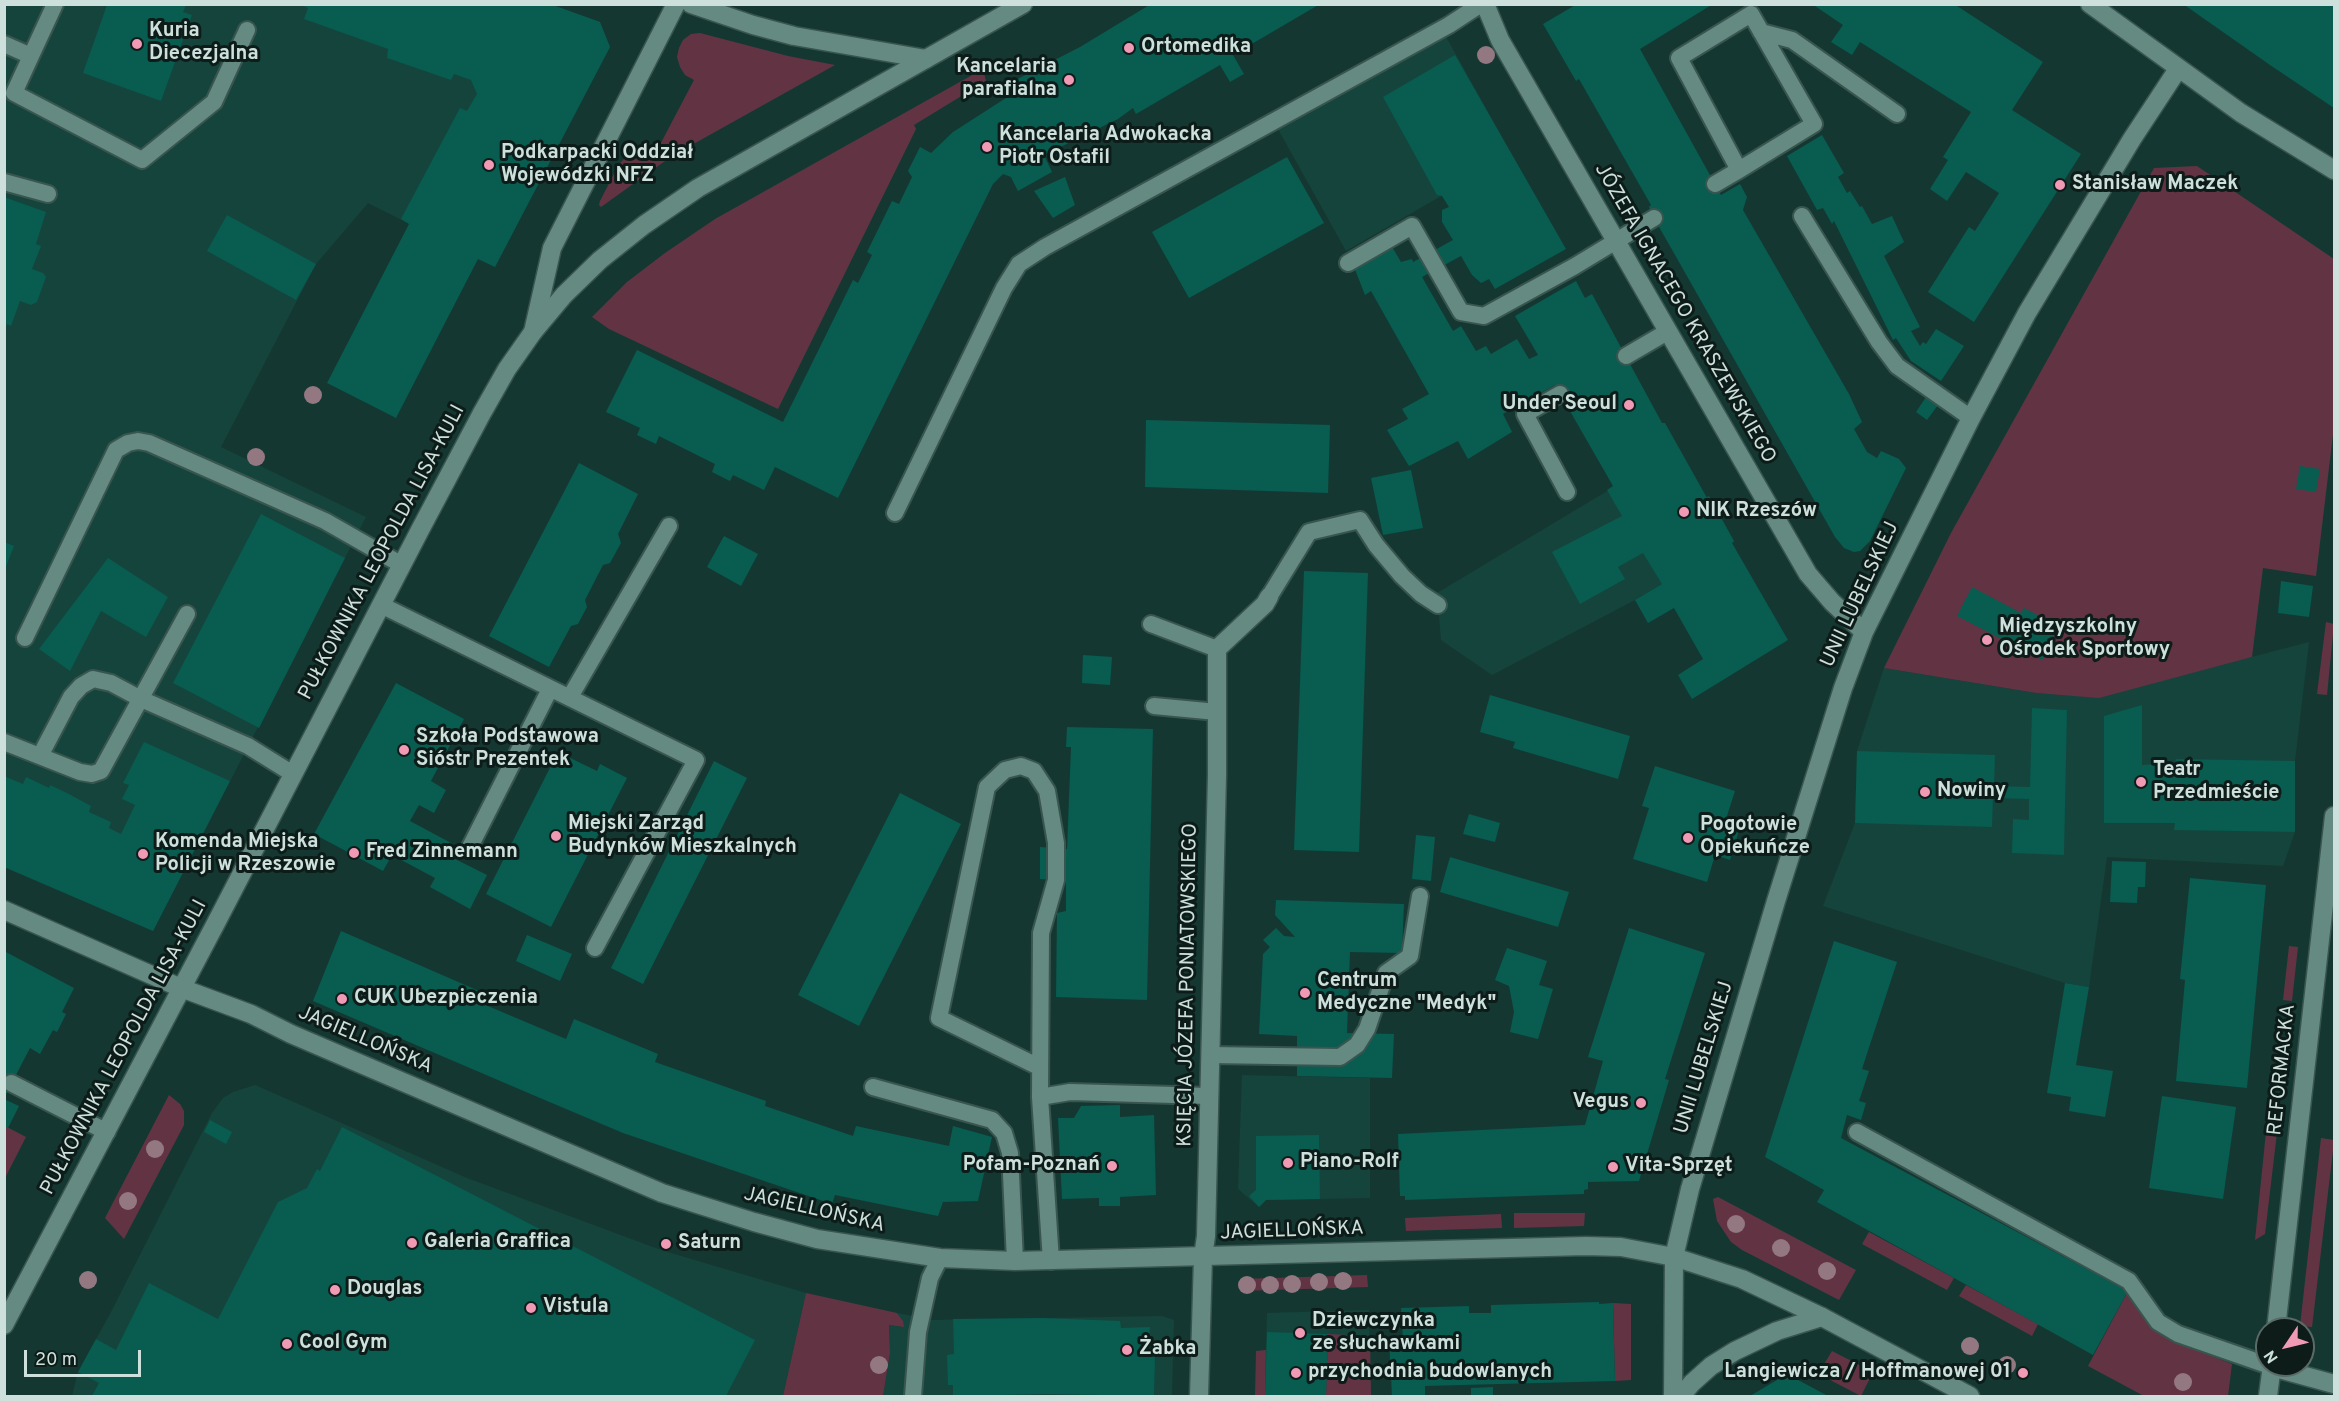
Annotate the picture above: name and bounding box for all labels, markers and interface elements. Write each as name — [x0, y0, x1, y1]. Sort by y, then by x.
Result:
place label: Kuria Diecezjalna — [149, 20, 259, 67]
place label: Ortomedika — [1141, 36, 1251, 60]
marker: Kuria Diecezjalna — [130, 37, 144, 51]
marker: Ortomedika — [1122, 41, 1136, 55]
place label: Kancelaria parafialna — [956, 56, 1057, 103]
marker: Kancelaria parafialna — [1062, 73, 1076, 87]
place label: Kancelaria Adwokacka Piotr Ostafil — [999, 124, 1212, 171]
marker: Kancelaria Adwokacka Piotr Ostafil — [980, 140, 994, 154]
place label: Podkarpacki Oddział Wojewódzki NFZ — [501, 142, 693, 189]
marker: Podkarpacki Oddział Wojewódzki NFZ — [482, 158, 496, 172]
street label: JÓZEFA IGNACEGO KRASZEWSKIEGO — [1588, 160, 1780, 468]
place label: Stanisław Maczek — [2072, 173, 2238, 197]
marker: Stanisław Maczek — [2053, 178, 2067, 192]
place label: Under Seoul — [1502, 393, 1617, 417]
marker: Under Seoul — [1622, 398, 1636, 412]
street label: PUŁKOWNIKA LEOPOLDA LISA-KULI — [295, 401, 471, 705]
place label: NIK Rzeszów — [1696, 500, 1817, 524]
marker: NIK Rzeszów — [1677, 505, 1691, 519]
street label: UNII LUBELSKIEJ — [1817, 518, 1905, 672]
place label: Międzyszkolny Ośrodek Sportowy — [1999, 616, 2170, 663]
marker: Międzyszkolny Ośrodek Sportowy — [1980, 633, 1994, 647]
place label: Szkoła Podstawowa Sióstr Prezentek — [416, 726, 599, 773]
marker: Szkoła Podstawowa Sióstr Prezentek — [397, 743, 411, 757]
place label: Teatr Przedmieście — [2153, 759, 2279, 806]
marker: Teatr Przedmieście — [2134, 775, 2148, 789]
place label: Nowiny — [1937, 780, 2006, 804]
marker: Nowiny — [1918, 785, 1932, 799]
place label: Miejski Zarząd Budynków Mieszkalnych — [568, 813, 797, 860]
place label: Pogotowie Opiekuńcze — [1700, 814, 1810, 861]
street label: KSIĘCIA JÓZEFA PONIATOWSKIEGO — [1174, 823, 1204, 1147]
marker: Miejski Zarząd Budynków Mieszkalnych — [549, 829, 563, 843]
place label: Komenda Miejska Policji w Rzeszowie — [155, 831, 336, 878]
marker: Pogotowie Opiekuńcze — [1681, 831, 1695, 845]
place label: Fred Zinnemann — [366, 841, 518, 865]
marker: Fred Zinnemann — [347, 846, 361, 860]
marker: Komenda Miejska Policji w Rzeszowie — [136, 847, 150, 861]
street label: PUŁKOWNIKA LEOPOLDA LISA-KULI — [37, 896, 213, 1200]
place label: Centrum Medyczne "Medyk" — [1317, 970, 1496, 1017]
street label: UNII LUBELSKIEJ — [1670, 979, 1740, 1137]
marker: Centrum Medyczne "Medyk" — [1298, 986, 1312, 1000]
place label: CUK Ubezpieczenia — [354, 987, 538, 1011]
marker: CUK Ubezpieczenia — [335, 992, 349, 1006]
street label: JAGIELLOŃSKA — [294, 1002, 436, 1080]
street label: REFORMACKA — [2264, 1003, 2302, 1137]
place label: Vegus — [1572, 1091, 1629, 1115]
marker: Vegus — [1634, 1096, 1648, 1110]
place label: Piano-Rolf — [1300, 1151, 1399, 1175]
place label: Pofam-Poznań — [963, 1154, 1100, 1178]
place label: Vita-Sprzęt — [1625, 1155, 1733, 1179]
marker: Piano-Rolf — [1281, 1156, 1295, 1170]
marker: Pofam-Poznań — [1105, 1159, 1119, 1173]
marker: Vita-Sprzęt — [1606, 1160, 1620, 1174]
street label: JAGIELLOŃSKA — [741, 1183, 887, 1239]
street label: JAGIELLOŃSKA — [1220, 1217, 1364, 1247]
place label: Galeria Graffica — [424, 1231, 571, 1255]
place label: Saturn — [678, 1232, 741, 1256]
marker: Galeria Graffica — [405, 1236, 419, 1250]
marker: Saturn — [659, 1237, 673, 1251]
place label: Douglas — [347, 1278, 422, 1302]
marker: Douglas — [328, 1283, 342, 1297]
place label: Vistula — [543, 1296, 609, 1320]
marker: Vistula — [524, 1301, 538, 1315]
place label: Dziewczynka ze słuchawkami — [1312, 1310, 1460, 1357]
north arrow — [2255, 1317, 2315, 1377]
marker: Dziewczynka ze słuchawkami — [1293, 1326, 1307, 1340]
place label: Cool Gym — [299, 1332, 388, 1356]
marker: Cool Gym — [280, 1337, 294, 1351]
scale bar — [27, 1338, 144, 1376]
place label: Żabka — [1139, 1338, 1196, 1362]
marker: Żabka — [1120, 1343, 1134, 1357]
text: N — [2260, 1346, 2283, 1367]
text: 20 m — [35, 1349, 77, 1372]
place label: przychodnia budowlanych — [1308, 1361, 1552, 1385]
place label: Langiewicza / Hoffmanowej 01 — [1724, 1361, 2011, 1385]
marker: przychodnia budowlanych — [1289, 1366, 1303, 1380]
marker: Langiewicza / Hoffmanowej 01 — [2016, 1366, 2030, 1380]

